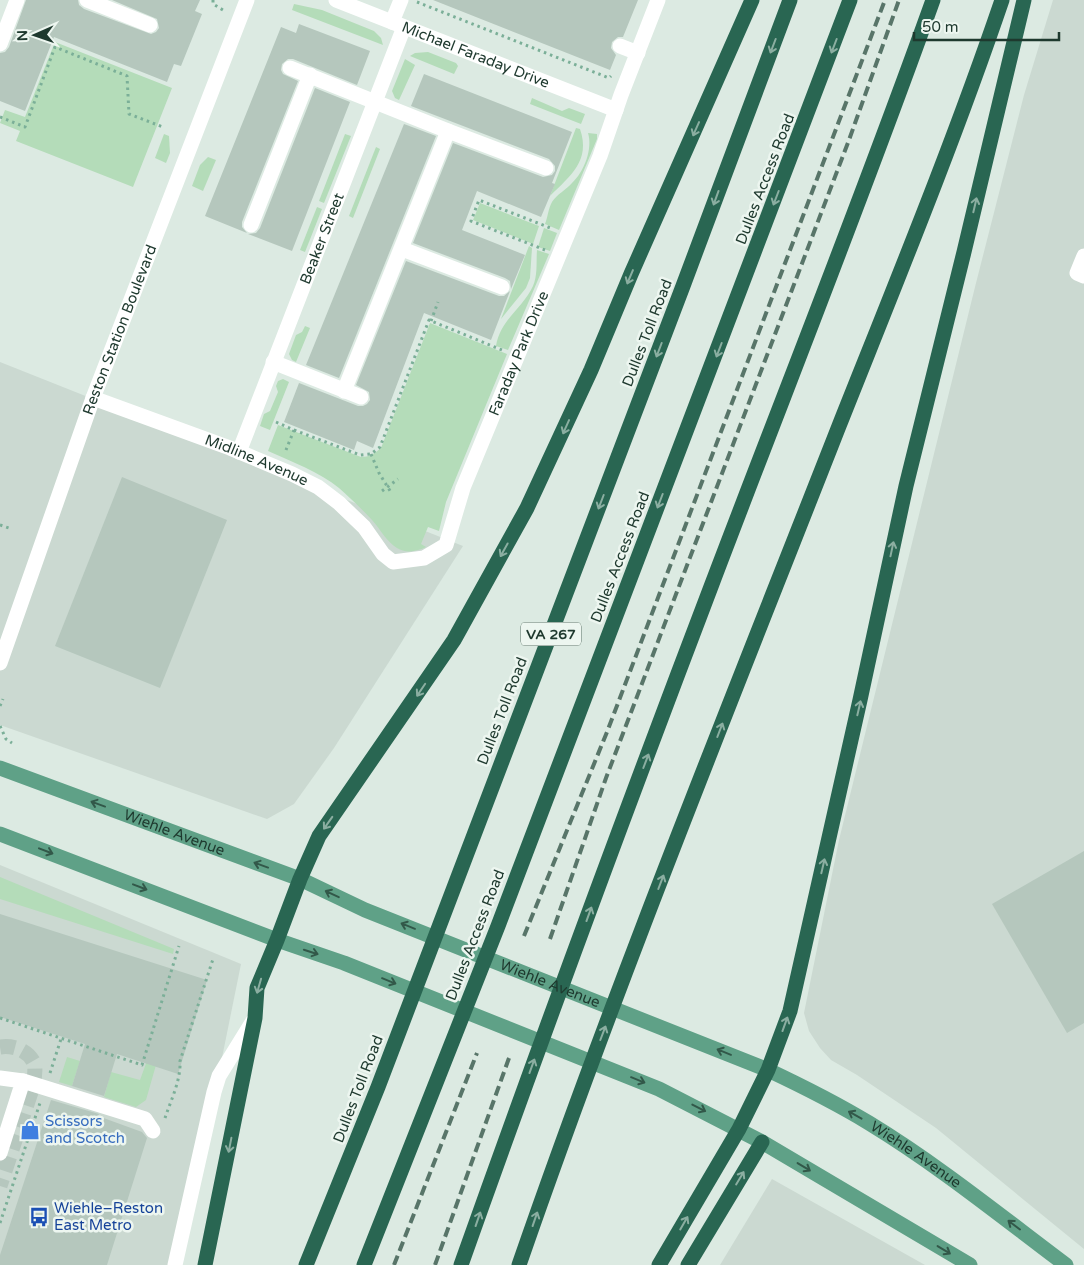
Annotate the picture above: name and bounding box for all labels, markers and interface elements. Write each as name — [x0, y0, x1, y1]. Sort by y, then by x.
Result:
north arrow — [10, 10, 60, 60]
scale bar — [914, 10, 1059, 42]
street label: Michael Faraday Drive — [399, 18, 552, 92]
text: 50 m — [922, 18, 959, 36]
text: N — [14, 30, 31, 41]
one-way arrow — [768, 37, 777, 53]
one-way arrow — [829, 38, 838, 53]
street label: Dulles Access Road — [732, 111, 798, 247]
one-way arrow — [690, 121, 700, 136]
street label: Beaker Street — [296, 190, 348, 287]
one-way arrow — [711, 190, 720, 205]
one-way arrow — [771, 190, 780, 205]
one-way arrow — [971, 197, 980, 213]
street label: Reston Station Boulevard — [79, 242, 160, 417]
one-way arrow — [624, 269, 634, 284]
street label: Dulles Toll Road — [618, 277, 676, 389]
street label: Faraday Park Drive — [485, 288, 552, 418]
one-way arrow — [654, 342, 663, 357]
one-way arrow — [714, 342, 723, 357]
one-way arrow — [561, 419, 570, 434]
street label: Midline Avenue — [202, 431, 311, 490]
street label: Dulles Access Road — [587, 489, 653, 625]
one-way arrow — [596, 494, 605, 509]
one-way arrow — [655, 494, 664, 509]
one-way arrow — [888, 541, 898, 557]
one-way arrow — [499, 543, 509, 558]
road number: VA 267 — [521, 622, 581, 646]
street label: Dulles Toll Road — [473, 655, 531, 767]
one-way arrow — [415, 682, 425, 696]
one-way arrow — [855, 700, 864, 716]
one-way arrow — [716, 723, 725, 738]
one-way arrow — [642, 754, 651, 769]
one-way arrow — [91, 799, 106, 809]
street label: Wiehle Avenue — [121, 806, 227, 859]
one-way arrow — [323, 816, 333, 830]
one-way arrow — [37, 847, 53, 856]
one-way arrow — [818, 859, 828, 875]
one-way arrow — [254, 860, 270, 869]
street label: Dulles Access Road — [442, 867, 508, 1003]
one-way arrow — [657, 875, 666, 890]
one-way arrow — [131, 883, 147, 892]
one-way arrow — [325, 889, 340, 899]
one-way arrow — [585, 907, 594, 922]
one-way arrow — [400, 921, 415, 930]
one-way arrow — [302, 947, 318, 957]
street label: Wiehle Avenue — [497, 955, 603, 1011]
one-way arrow — [254, 977, 264, 993]
one-way arrow — [382, 977, 397, 986]
one-way arrow — [781, 1017, 790, 1032]
one-way arrow — [599, 1026, 608, 1042]
street label: Dulles Toll Road — [329, 1033, 387, 1145]
one-way arrow — [717, 1047, 733, 1056]
one-way arrow — [528, 1059, 537, 1074]
one-way arrow — [630, 1076, 645, 1085]
one-way arrow — [692, 1103, 707, 1113]
one-way arrow — [849, 1110, 863, 1120]
place label: Scissors and Scotch — [45, 1112, 125, 1147]
street label: Wiehle Avenue — [867, 1117, 965, 1192]
shop icon: Scissors and Scotch — [19, 1119, 41, 1141]
one-way arrow — [224, 1137, 234, 1153]
one-way arrow — [797, 1162, 811, 1172]
one-way arrow — [735, 1172, 745, 1186]
place label: Wiehle–Reston East Metro — [54, 1199, 163, 1234]
bus stop icon: Wiehle–Reston East Metro — [28, 1206, 50, 1228]
one-way arrow — [474, 1212, 483, 1227]
one-way arrow — [531, 1212, 540, 1227]
one-way arrow — [679, 1216, 689, 1230]
one-way arrow — [1007, 1220, 1021, 1230]
one-way arrow — [936, 1245, 950, 1255]

